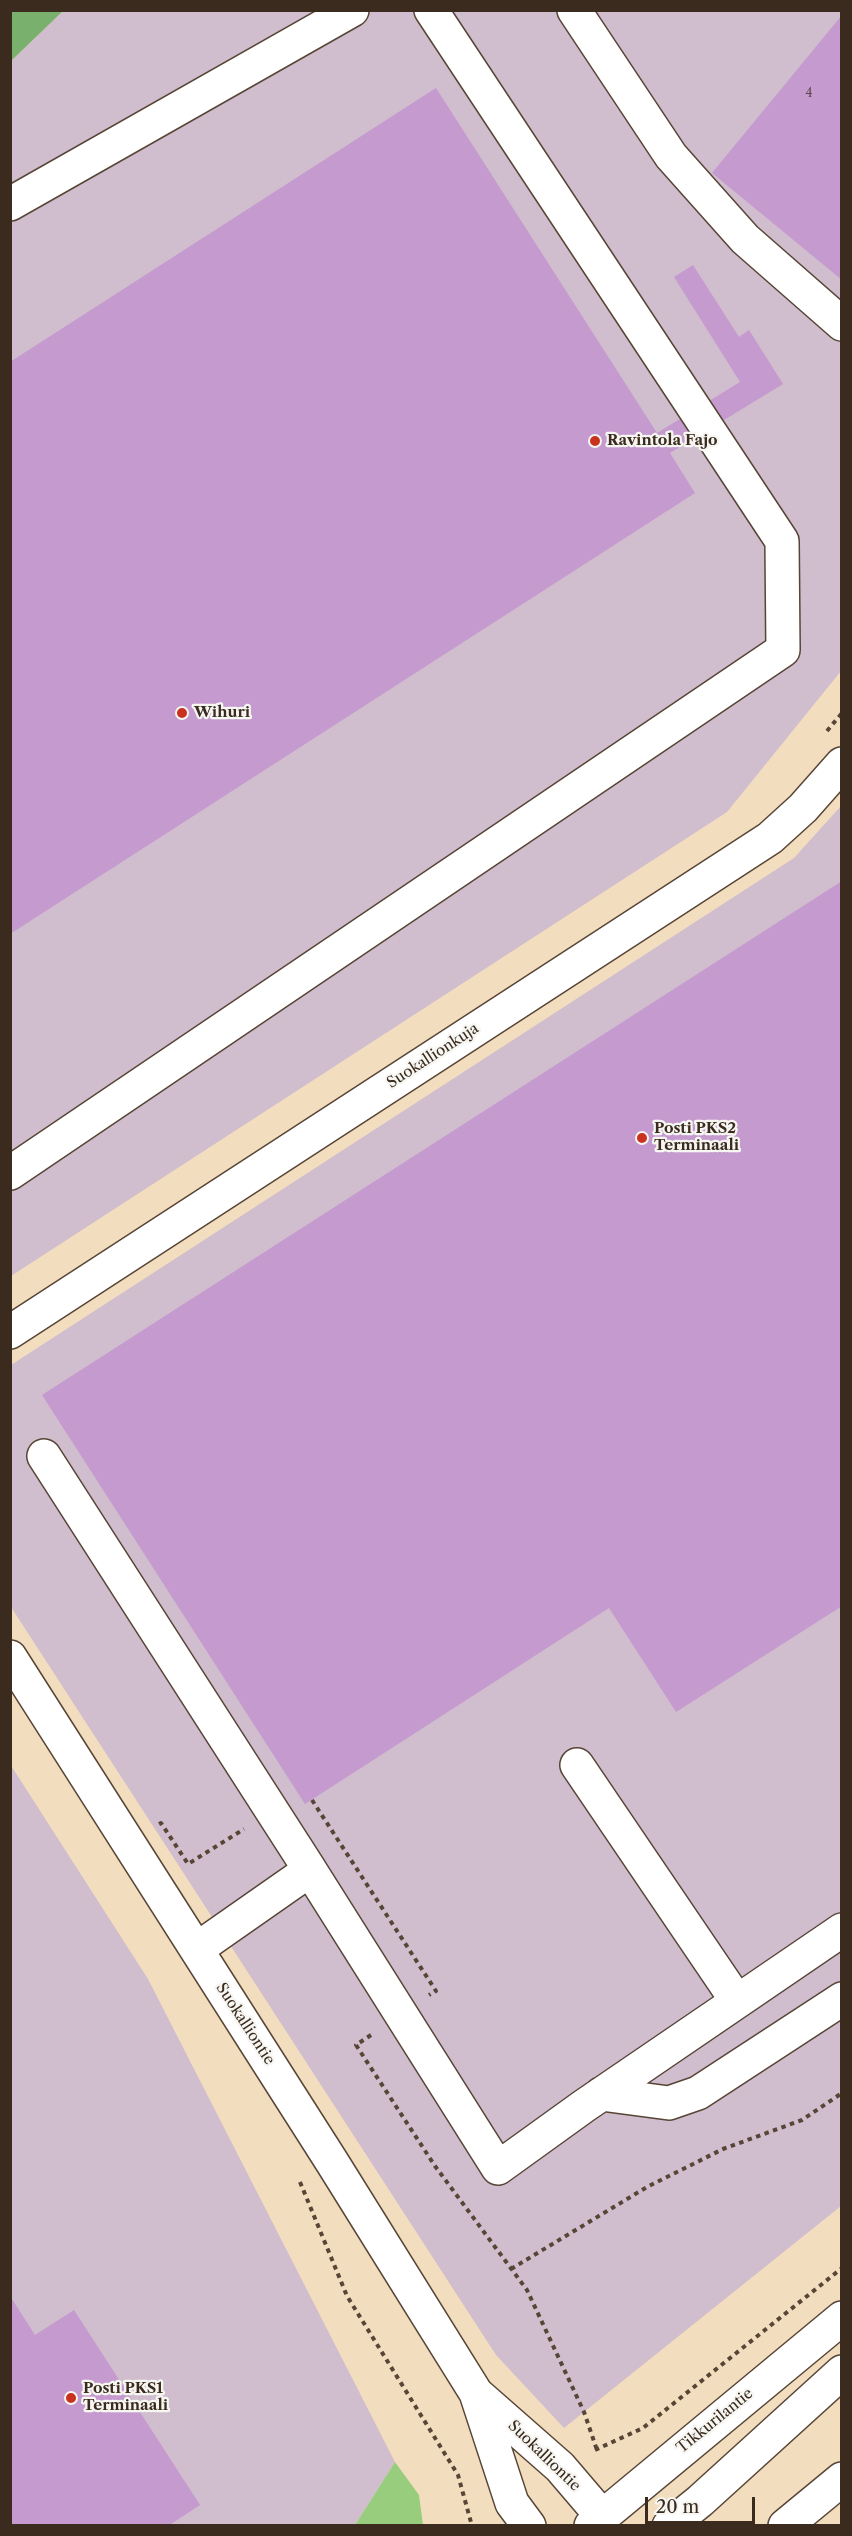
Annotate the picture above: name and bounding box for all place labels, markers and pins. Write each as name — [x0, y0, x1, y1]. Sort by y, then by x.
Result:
place label: Ravintola Fajo — [607, 432, 718, 450]
marker: Ravintola Fajo — [588, 434, 602, 448]
place label: Wihuri — [194, 704, 250, 722]
marker: Wihuri — [175, 706, 189, 720]
place label: Posti PKS2 Terminaali — [654, 1120, 739, 1155]
marker: Posti PKS2 Terminaali — [635, 1131, 649, 1145]
place label: Posti PKS1 Terminaali — [83, 2380, 168, 2415]
marker: Posti PKS1 Terminaali — [64, 2391, 78, 2405]

